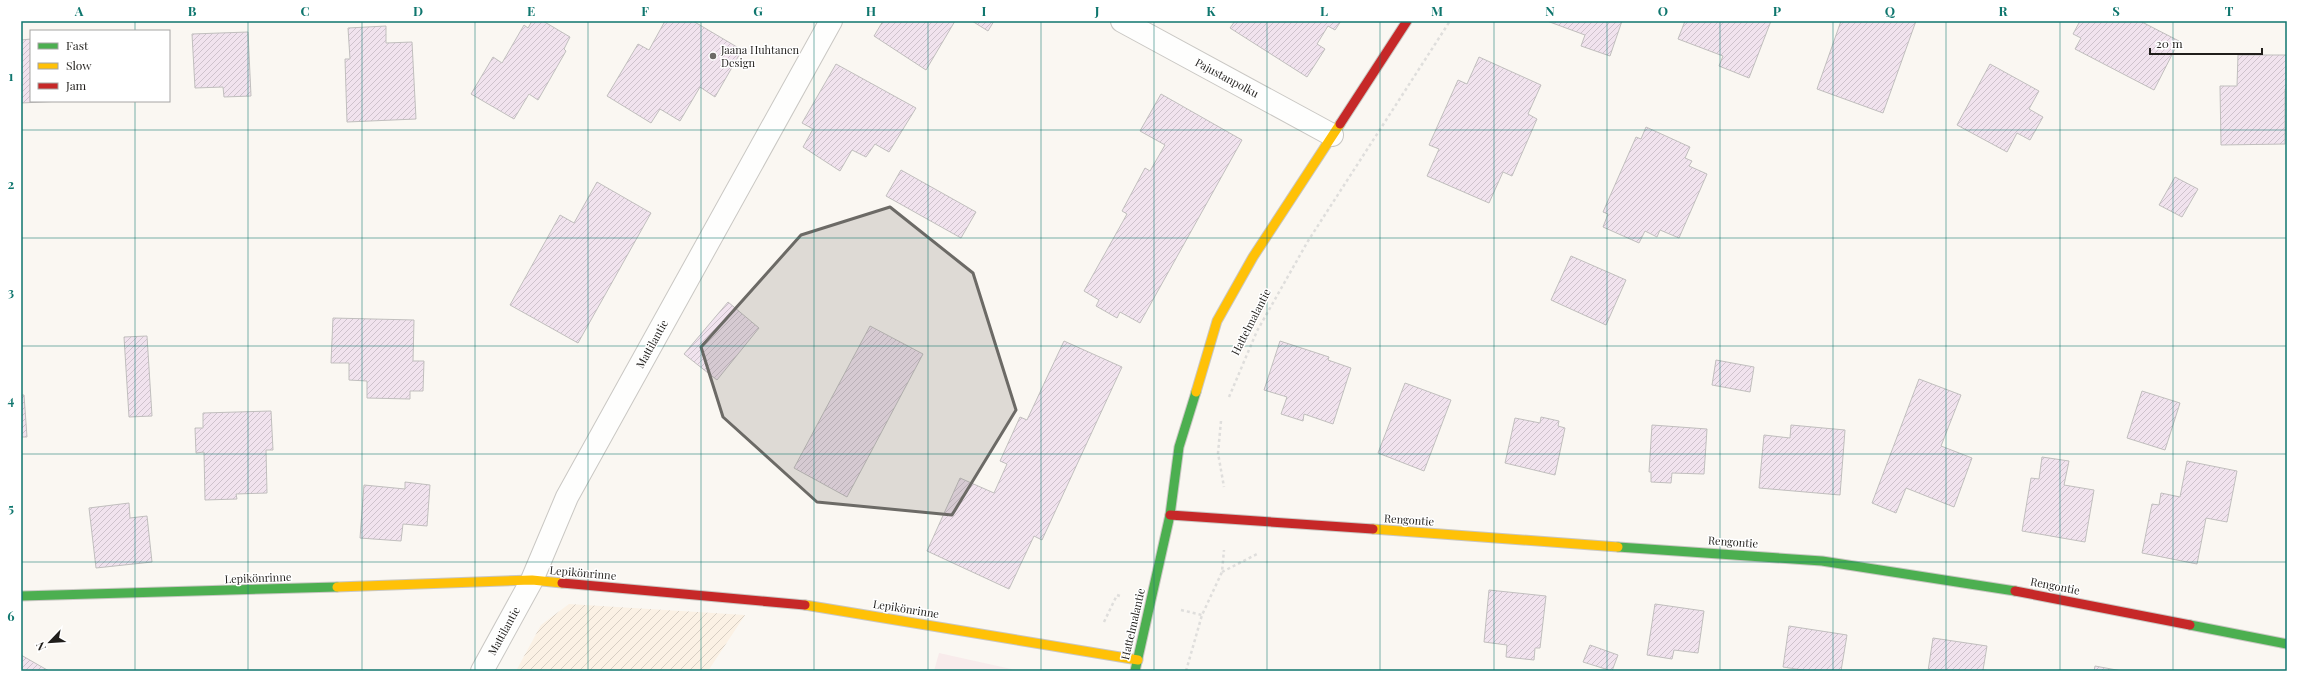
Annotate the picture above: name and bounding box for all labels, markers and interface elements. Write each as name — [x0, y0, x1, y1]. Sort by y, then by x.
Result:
text: A — [74, 2, 84, 19]
text: B — [188, 2, 197, 19]
text: C — [300, 2, 310, 19]
text: D — [413, 2, 423, 19]
text: E — [527, 2, 535, 19]
text: F — [641, 2, 649, 19]
text: G — [753, 2, 763, 19]
text: H — [866, 2, 876, 19]
text: I — [982, 2, 987, 19]
text: J — [1094, 2, 1100, 19]
text: K — [1206, 2, 1216, 19]
text: L — [1320, 2, 1328, 19]
text: M — [1431, 2, 1443, 19]
text: N — [1545, 2, 1555, 19]
text: O — [1658, 2, 1668, 19]
text: P — [1773, 2, 1782, 19]
text: Q — [1885, 2, 1896, 19]
text: R — [1999, 2, 2009, 19]
text: S — [2112, 2, 2120, 19]
text: T — [2225, 2, 2234, 19]
legend — [30, 30, 170, 102]
scale bar — [2150, 30, 2262, 56]
text: 20 m — [2156, 35, 2183, 51]
text: Fast — [66, 37, 89, 53]
place label: Jaana Huhtanen Design — [720, 42, 800, 70]
marker: Jaana Huhtanen Design — [708, 51, 718, 61]
street label: Pajustanpolku — [1193, 55, 1262, 101]
text: Slow — [66, 57, 92, 73]
text: 1 — [9, 67, 14, 84]
text: Jam — [65, 77, 87, 93]
text: 2 — [8, 175, 15, 192]
text: 3 — [8, 283, 14, 300]
street label: Hattelmalantie — [1227, 285, 1274, 358]
street label: Mattilantie — [632, 316, 671, 371]
text: 4 — [8, 391, 15, 408]
text: 5 — [8, 499, 14, 516]
street label: Rengontie — [1384, 510, 1435, 529]
street label: Rengontie — [1708, 532, 1759, 551]
street label: Lepikönrinne — [549, 562, 617, 583]
street label: Lepikönrinne — [224, 569, 292, 586]
street label: Rengontie — [2029, 573, 2082, 598]
street label: Hattelmalantie — [1117, 586, 1148, 661]
street label: Lepikönrinne — [872, 596, 941, 621]
street label: Mattilantie — [484, 603, 523, 658]
text: 6 — [7, 607, 15, 624]
north arrow — [30, 622, 70, 662]
text: N — [32, 640, 49, 653]

